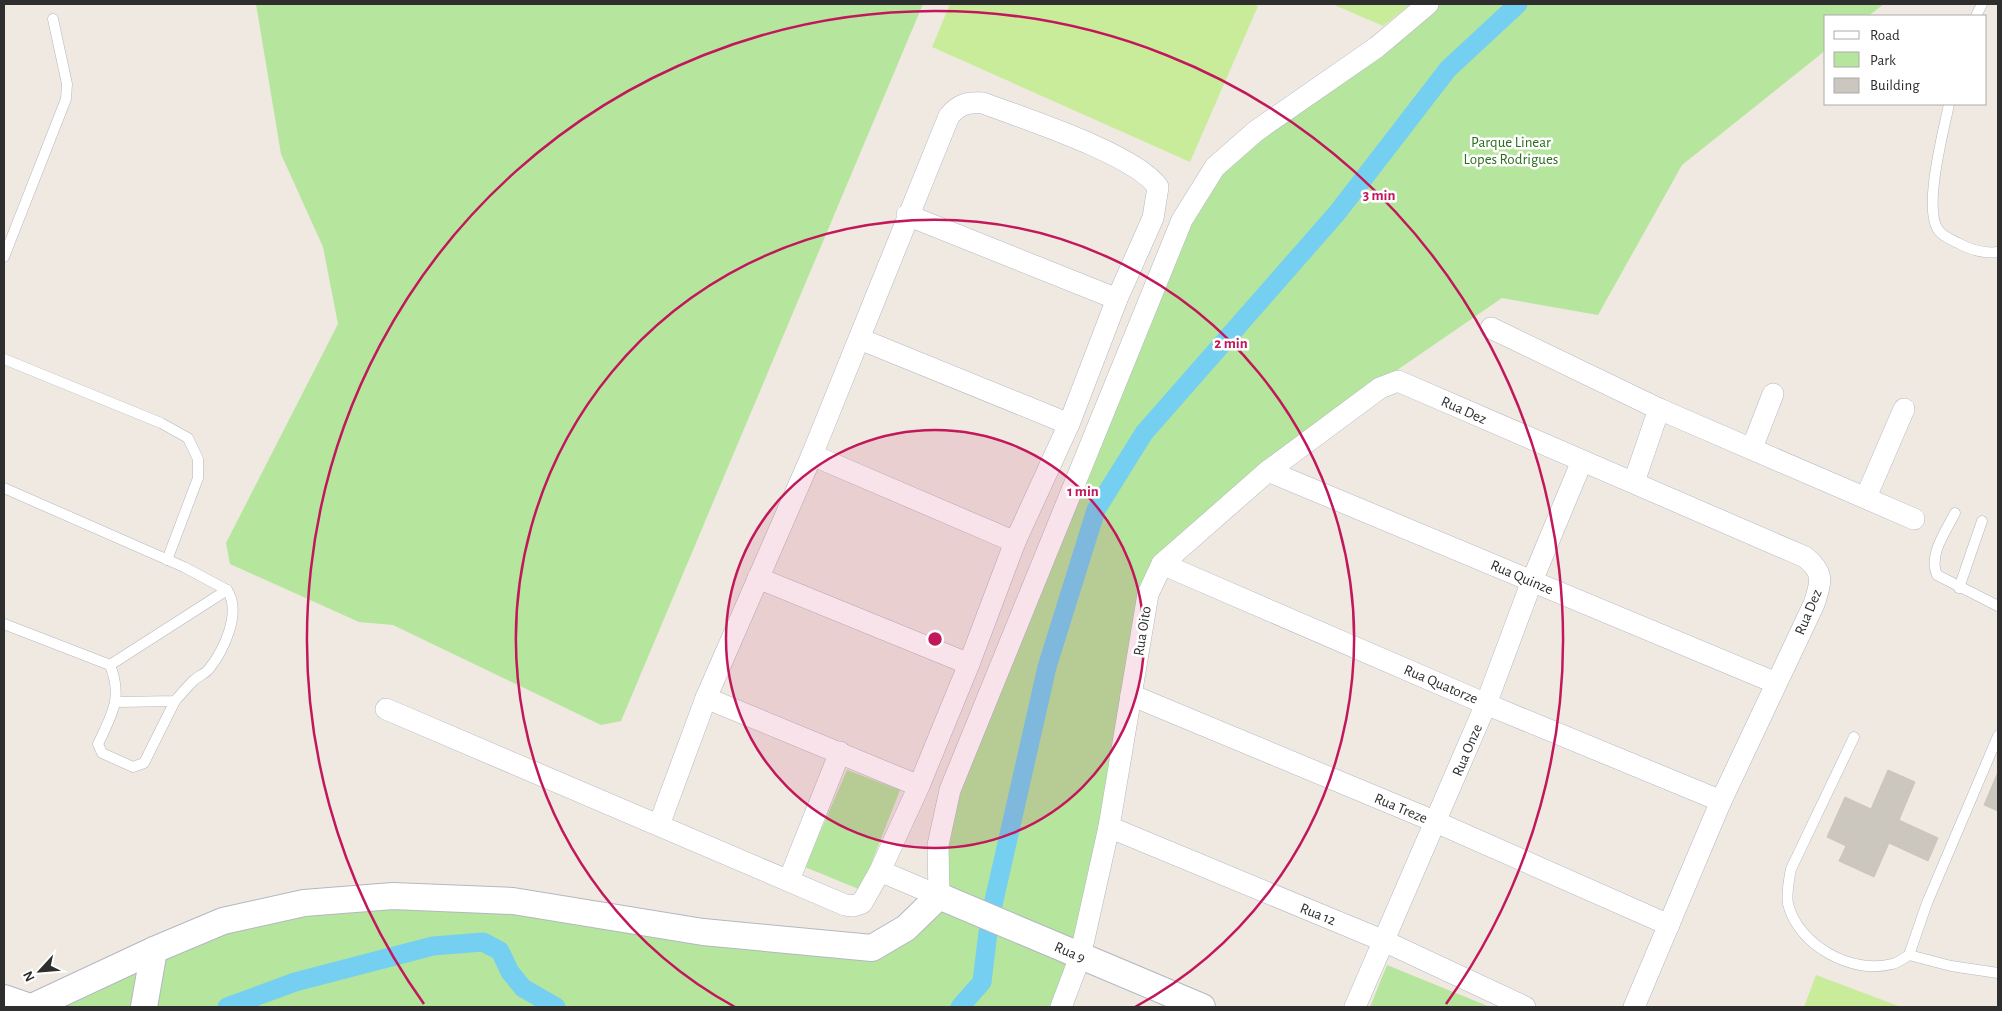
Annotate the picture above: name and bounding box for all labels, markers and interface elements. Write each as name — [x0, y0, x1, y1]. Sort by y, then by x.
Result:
legend — [1824, 15, 1987, 105]
text: Road — [1870, 28, 1900, 43]
text: Park — [1870, 53, 1896, 68]
text: Building — [1870, 78, 1920, 93]
park label: Parque Linear Lopes Rodrigues — [1464, 135, 1558, 167]
text: 3 min — [1363, 188, 1395, 203]
text: 2 min — [1214, 336, 1248, 351]
street label: Rua Dez — [1439, 394, 1489, 427]
text: 1 min — [1067, 484, 1099, 499]
street label: Rua Quinze — [1488, 558, 1555, 597]
street label: Rua Dez — [1792, 587, 1825, 637]
street label: Rua Oito — [1131, 605, 1154, 657]
centre of rings — [926, 630, 944, 648]
street label: Rua Quatorze — [1402, 662, 1480, 707]
street label: Rua Onze — [1450, 722, 1485, 779]
street label: Rua Treze — [1372, 791, 1430, 826]
street label: Rua 12 — [1298, 901, 1338, 928]
street label: Rua 9 — [1052, 939, 1088, 966]
north arrow — [15, 946, 65, 996]
text: N — [21, 969, 38, 984]

